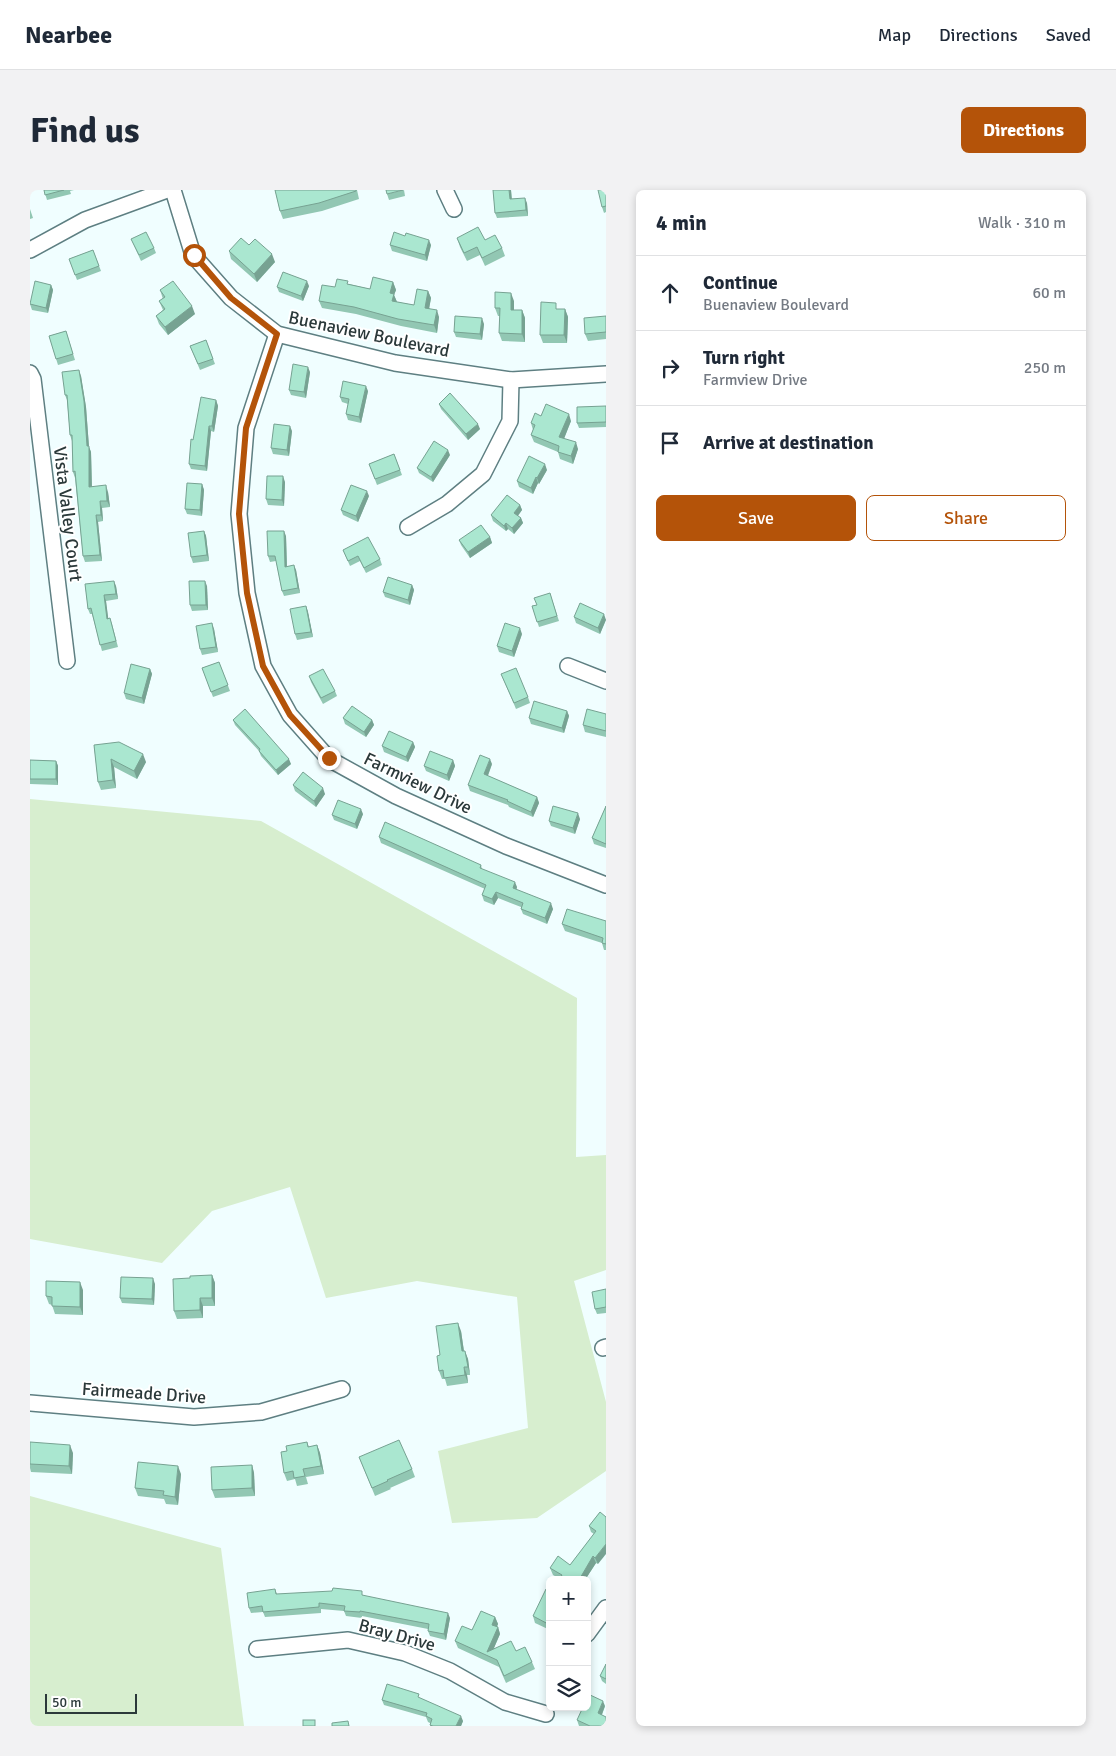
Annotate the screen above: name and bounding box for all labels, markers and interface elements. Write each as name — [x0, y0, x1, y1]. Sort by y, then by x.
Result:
text: Nearbee — [25, 20, 112, 50]
text: Map — [878, 24, 911, 46]
text: Directions — [939, 24, 1018, 46]
text: Saved — [1046, 24, 1091, 46]
button: Directions — [961, 107, 1086, 153]
text: Find us — [30, 109, 140, 152]
text: 4 min — [656, 210, 707, 236]
text: Walk · 310 m — [978, 213, 1066, 233]
route start — [183, 244, 206, 267]
text: Continue — [703, 271, 778, 295]
icon: ahead — [656, 279, 684, 307]
text: 60 m — [1032, 283, 1066, 303]
text: Buenaview Boulevard — [703, 295, 849, 315]
street label: Buenaview Boulevard — [286, 306, 452, 362]
text: Turn right — [703, 346, 785, 370]
icon: right — [656, 354, 684, 382]
text: 250 m — [1024, 358, 1066, 378]
text: Farmview Drive — [703, 370, 807, 390]
icon: arrive — [656, 429, 684, 457]
text: Arrive at destination — [703, 431, 874, 455]
street label: Vista Valley Court — [49, 445, 87, 583]
button: Save — [656, 495, 856, 541]
button: Share — [866, 495, 1066, 541]
route end — [318, 747, 341, 770]
street label: Farmview Drive — [360, 747, 476, 819]
street label: Fairmeade Drive — [81, 1378, 207, 1408]
map controls — [546, 1576, 591, 1711]
button: + — [546, 1576, 591, 1621]
street label: Bray Drive — [356, 1614, 438, 1656]
button: − — [546, 1621, 591, 1666]
button: layers — [546, 1666, 591, 1711]
scale bar — [45, 1691, 138, 1714]
text: 50 m — [52, 1694, 81, 1711]

